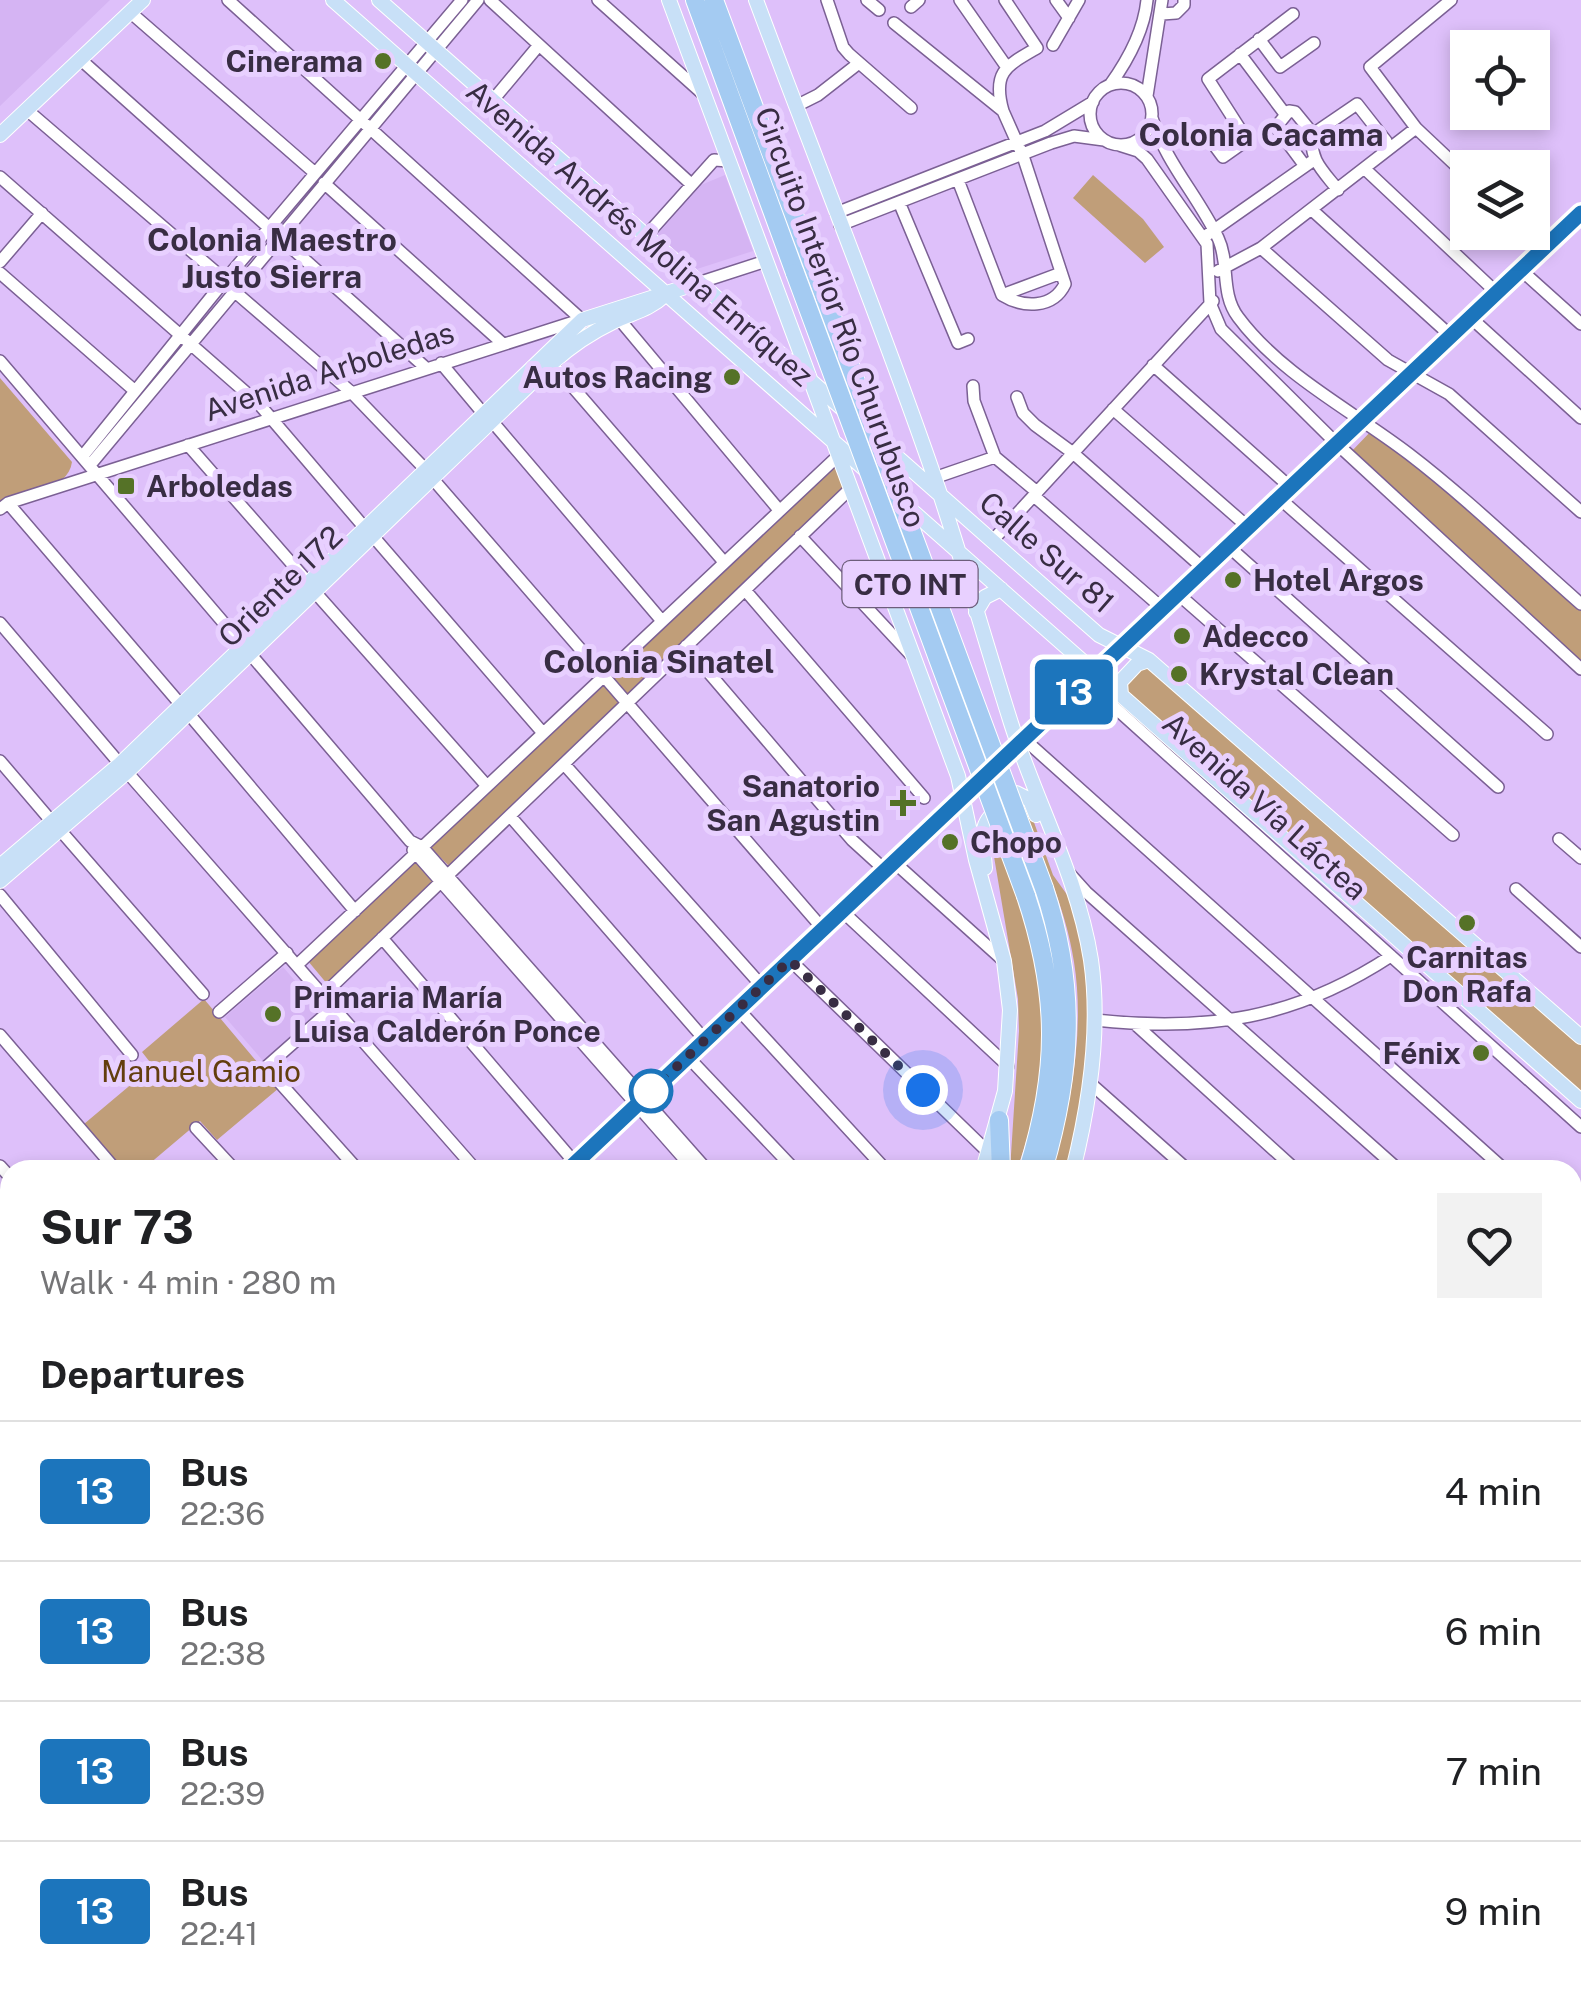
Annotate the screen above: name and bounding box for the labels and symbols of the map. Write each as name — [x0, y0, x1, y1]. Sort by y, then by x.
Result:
place label: Cinerama — [225, 43, 363, 79]
marker: Cinerama — [372, 50, 394, 72]
street label: Avenida Andrés Molina Enríquez — [459, 73, 821, 393]
street label: Circuito Interior Río Churubusco — [748, 102, 934, 532]
district label: Colonia Cacama — [1138, 116, 1384, 153]
district label: Colonia Maestro Justo Sierra — [147, 221, 397, 295]
street label: Avenida Arboledas — [200, 314, 458, 428]
place label: Autos Racing — [522, 359, 712, 395]
marker: Autos Racing — [721, 366, 743, 388]
place label: Arboledas — [146, 468, 293, 504]
marker: Arboledas — [115, 475, 137, 497]
street label: Calle Sur 81 — [972, 484, 1122, 620]
street label: Oriente 172 — [211, 518, 349, 654]
road number: CTO INT — [842, 561, 978, 607]
place label: Hotel Argos — [1253, 562, 1424, 598]
marker: Hotel Argos — [1222, 569, 1244, 591]
place label: Adecco — [1202, 618, 1309, 654]
marker: Adecco — [1171, 625, 1193, 647]
district label: Colonia Sinatel — [543, 643, 775, 680]
place label: Krystal Clean — [1199, 656, 1394, 692]
line badge: 13 — [1029, 660, 1119, 724]
marker: Krystal Clean — [1168, 663, 1190, 685]
street label: Avenida Vía Láctea — [1156, 705, 1374, 907]
place label: Sanatorio San Agustin — [706, 768, 880, 838]
marker: Sanatorio San Agustin — [890, 790, 916, 816]
place label: Chopo — [970, 824, 1062, 860]
marker: Chopo — [939, 831, 961, 853]
marker: Carnitas Don Rafa — [1456, 912, 1478, 934]
place label: Carnitas Don Rafa — [1402, 939, 1532, 1009]
place label: Primaria María Luisa Calderón Ponce — [293, 979, 601, 1049]
marker: Primaria María Luisa Calderón Ponce — [262, 1003, 284, 1025]
place label: Fénix — [1382, 1035, 1461, 1071]
marker: Fénix — [1470, 1042, 1492, 1064]
park label: Manuel Gamio — [101, 1053, 301, 1089]
your location — [898, 1065, 948, 1115]
unlabelled marker — [630, 1070, 672, 1112]

